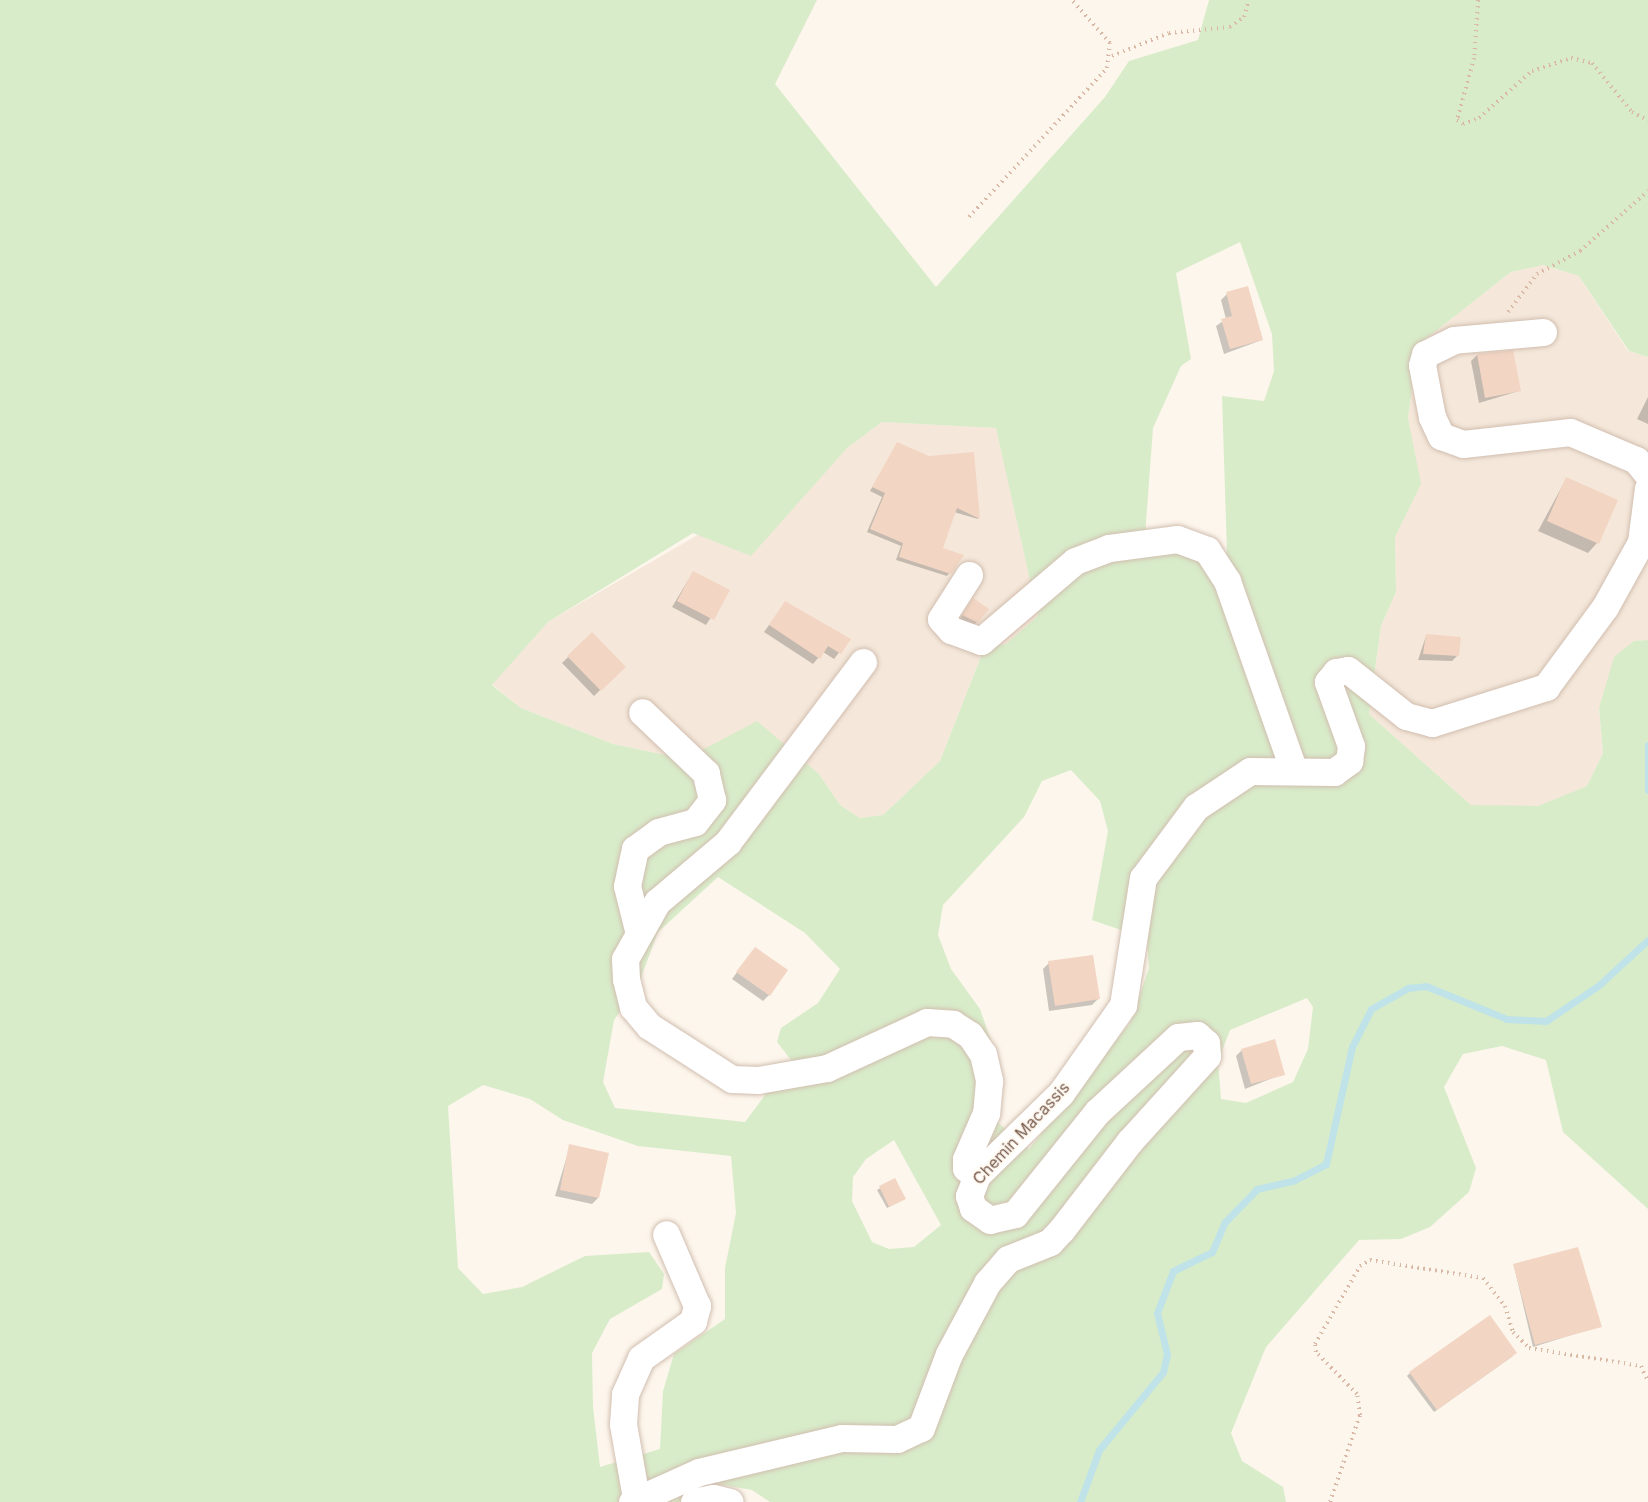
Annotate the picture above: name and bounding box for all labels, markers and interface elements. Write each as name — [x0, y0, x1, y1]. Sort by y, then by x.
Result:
street label: Chemin Macassis — [969, 1078, 1073, 1188]

